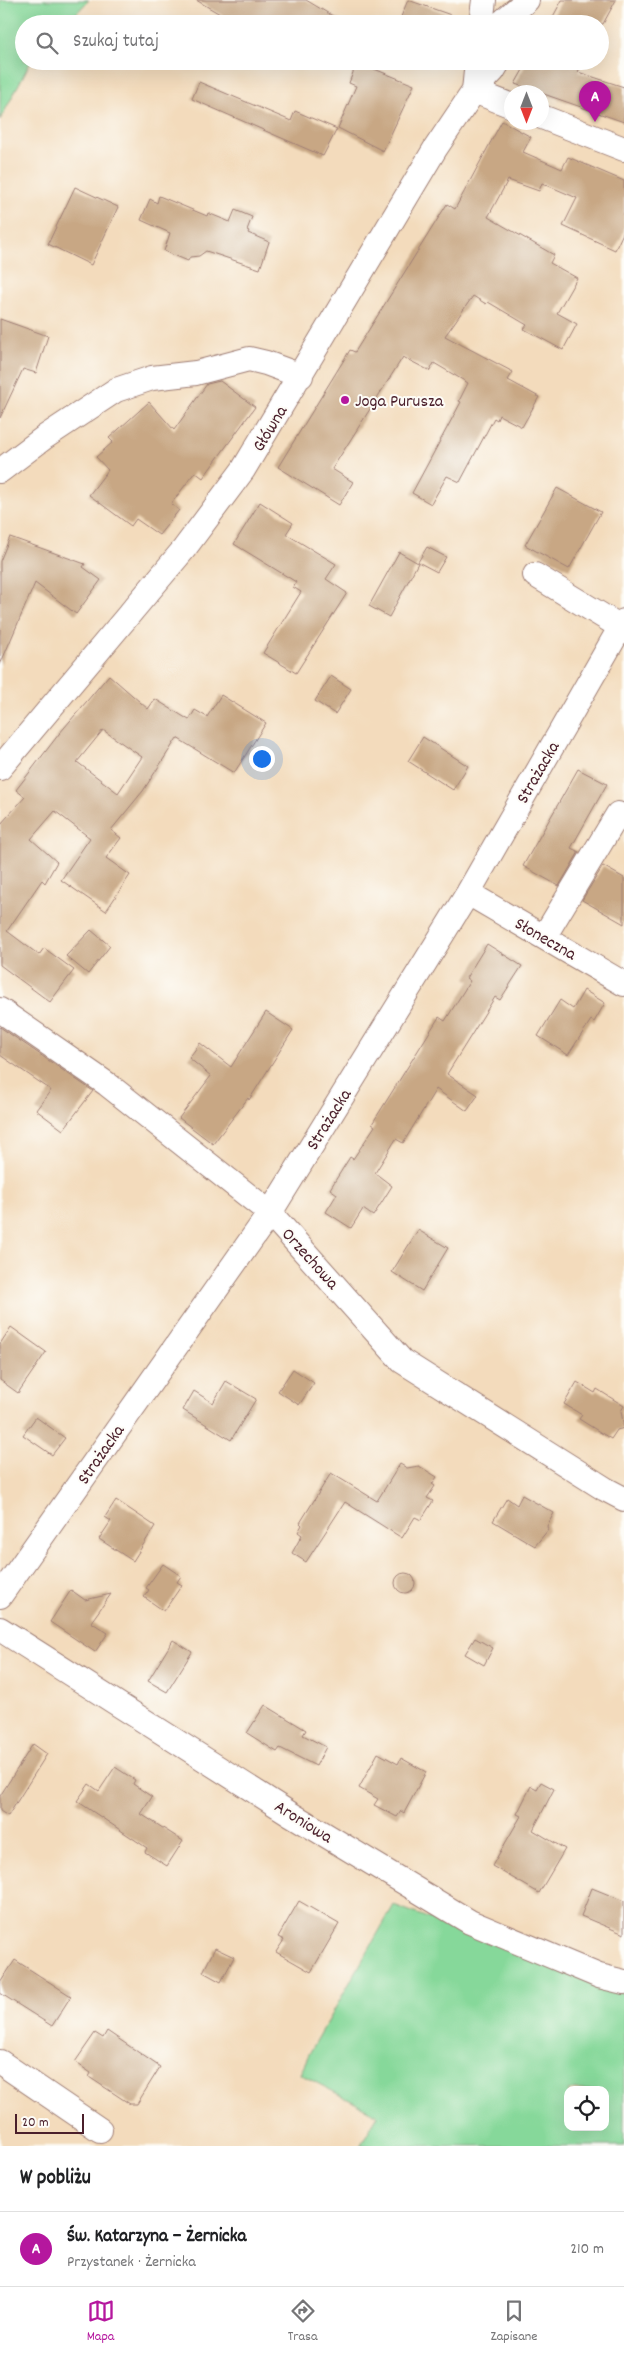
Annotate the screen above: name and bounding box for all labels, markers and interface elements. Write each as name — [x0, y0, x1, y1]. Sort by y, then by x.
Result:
search box — [15, 15, 609, 70]
icon: search — [33, 29, 61, 57]
text: Szukaj tutaj — [73, 29, 159, 56]
pin: A — [579, 81, 611, 122]
north arrow — [504, 85, 549, 130]
place label: Joga Purusza — [355, 390, 444, 415]
marker: Joga Purusza — [339, 394, 351, 406]
street label: Główna — [248, 401, 295, 457]
street label: Strażacka — [511, 737, 567, 809]
your location — [249, 746, 275, 772]
street label: Słoneczna — [509, 912, 581, 968]
street label: Strażacka — [301, 1084, 359, 1156]
street label: Orzechowa — [275, 1223, 344, 1296]
street label: Strażacka — [72, 1420, 132, 1490]
street label: Aroniowa — [269, 1796, 337, 1851]
map controls — [564, 2086, 609, 2131]
button: locate — [564, 2086, 609, 2131]
scale bar — [15, 2111, 84, 2134]
text: 20 m — [22, 2113, 49, 2133]
text: W pobliżu — [20, 2164, 91, 2194]
text: Św. Katarzyna – Żernicka — [67, 2224, 246, 2251]
text: A — [32, 2238, 40, 2261]
text: 210 m — [570, 2238, 604, 2261]
text: Przystanek · Żernicka — [67, 2251, 196, 2274]
tab: Mapa — [87, 2297, 115, 2347]
tab: Trasa — [288, 2297, 317, 2347]
tab: Zapisane — [491, 2297, 537, 2347]

